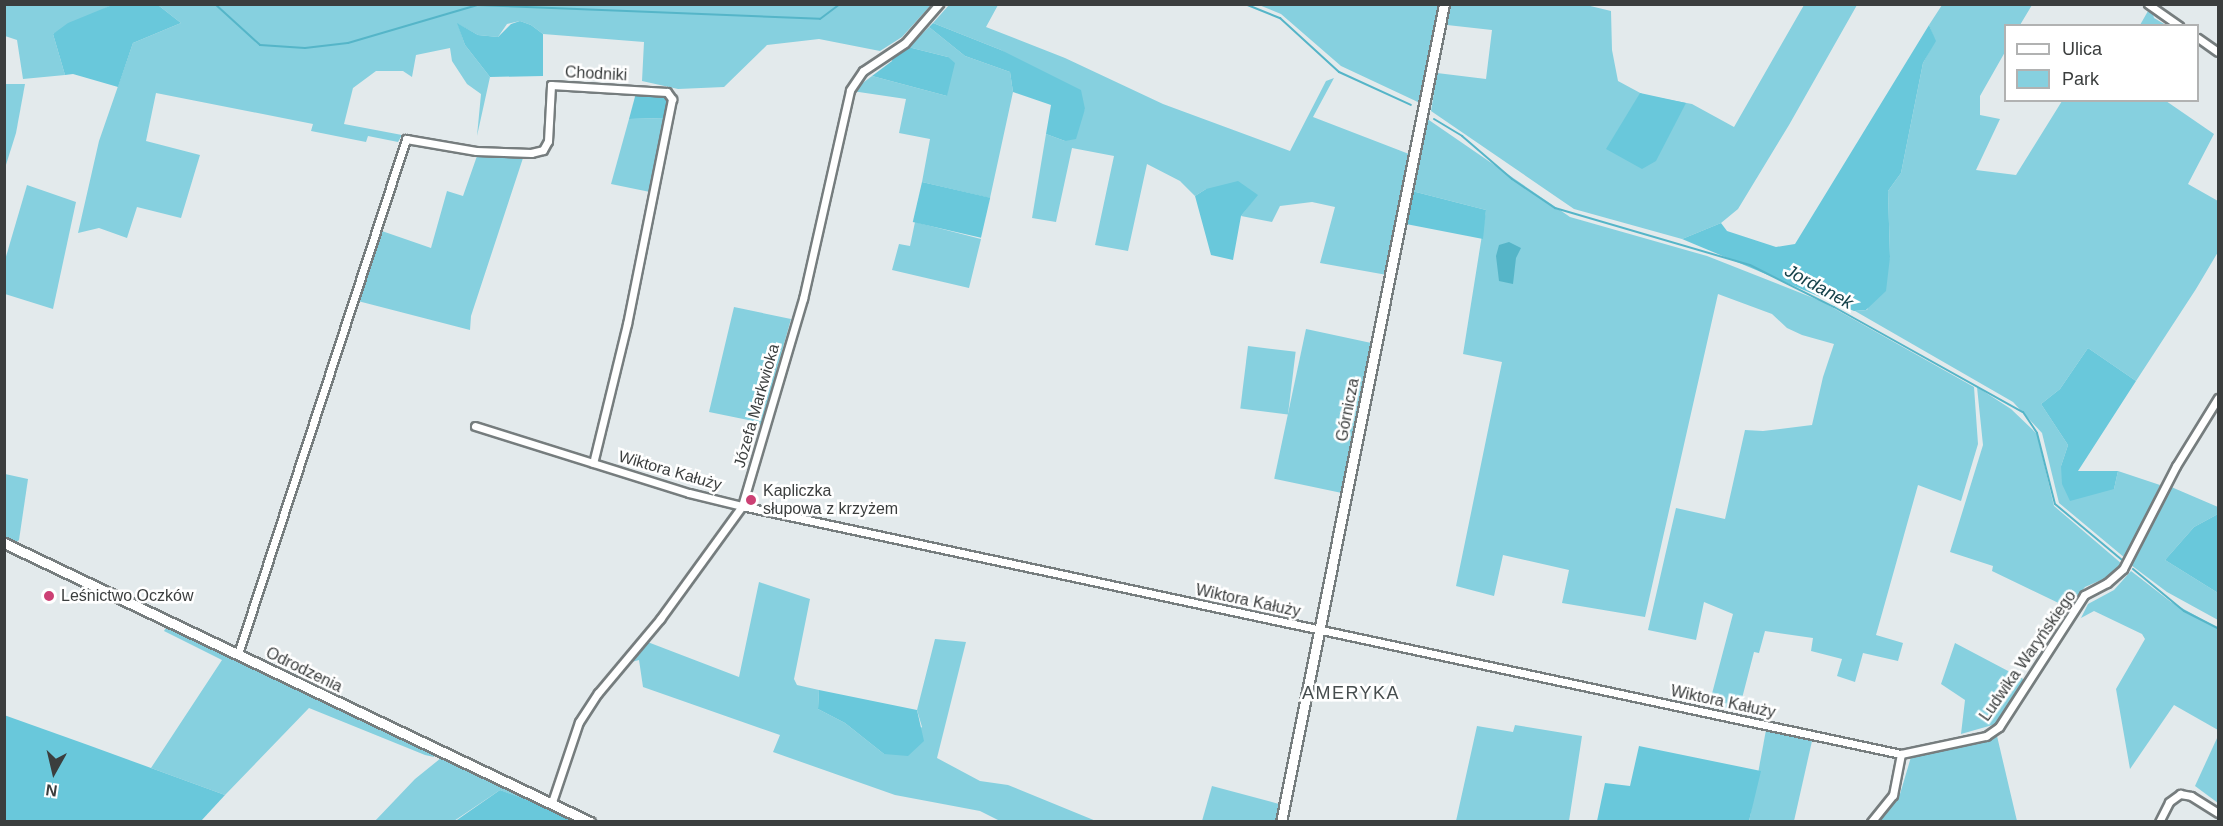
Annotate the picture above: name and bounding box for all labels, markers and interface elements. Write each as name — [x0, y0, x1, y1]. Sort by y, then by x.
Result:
legend — [2004, 24, 2199, 102]
text: Ulica — [2062, 39, 2102, 59]
street label: Chodniki — [564, 63, 628, 85]
text: Park — [2062, 69, 2099, 89]
water label: Jordanek — [1781, 260, 1857, 314]
street label: Józefa Markwioka — [730, 342, 784, 470]
street label: Górnicza — [1332, 377, 1364, 443]
street label: Wiktora Kałuży — [616, 447, 724, 495]
place label: Kapliczka słupowa z krzyżem — [763, 481, 898, 519]
marker: Kapliczka słupowa z krzyżem — [744, 493, 758, 507]
street label: Wiktora Kałuży — [1194, 581, 1302, 621]
place label: Leśnictwo Oczków — [61, 586, 193, 606]
street label: Ludwika Waryńskiego — [1976, 587, 2080, 725]
marker: Leśnictwo Oczków — [42, 589, 56, 603]
street label: Odrodzenia — [263, 643, 345, 697]
district label: AMERYKA — [1302, 682, 1400, 704]
street label: Wiktora Kałuży — [1669, 682, 1777, 722]
north arrow — [24, 742, 84, 802]
text: N — [45, 781, 58, 800]

